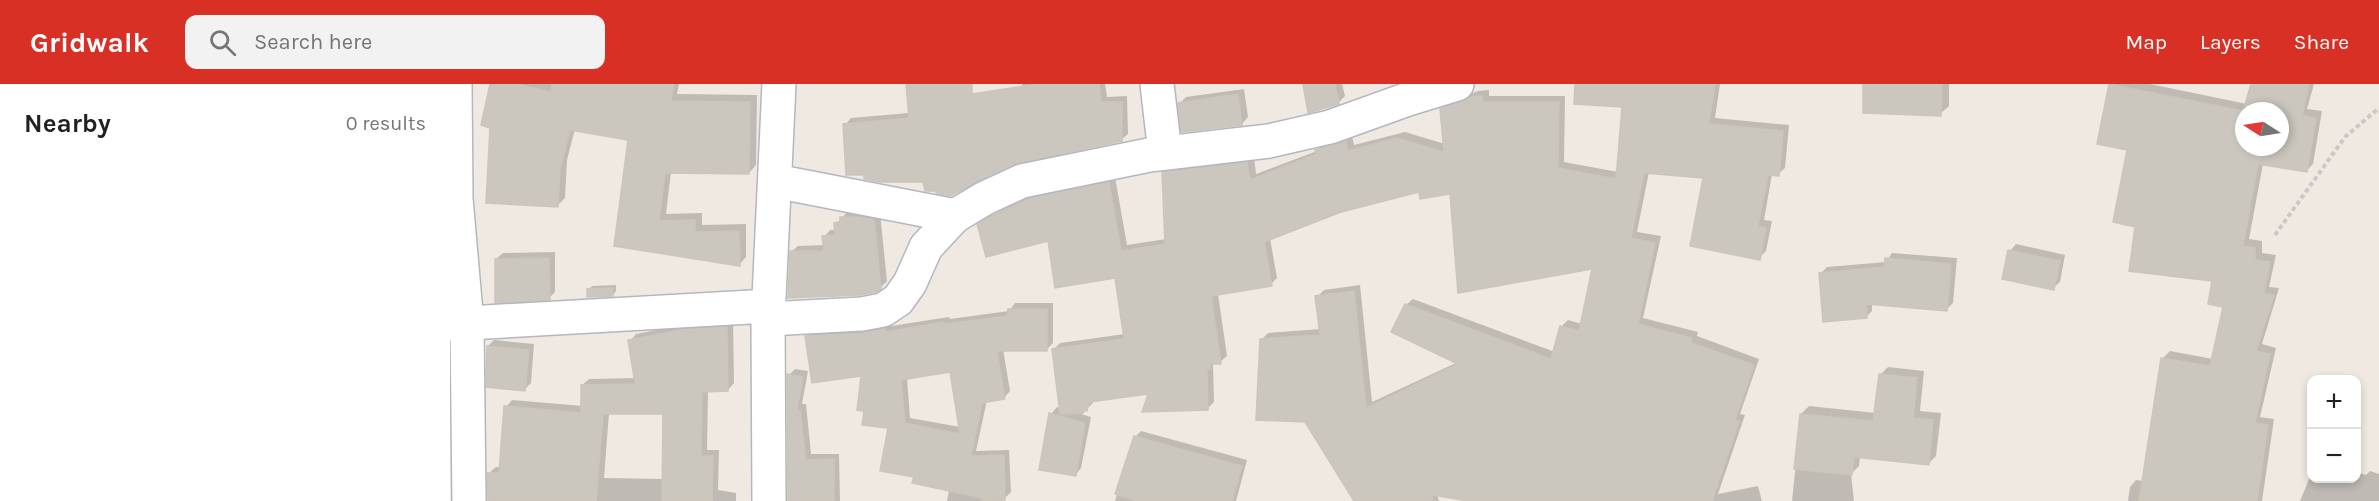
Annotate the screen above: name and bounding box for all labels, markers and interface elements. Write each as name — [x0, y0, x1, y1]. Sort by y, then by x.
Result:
search box — [185, 15, 605, 69]
text: Gridwalk — [30, 26, 149, 59]
icon: search — [206, 26, 239, 59]
text: Search here — [254, 29, 372, 55]
text: Map — [2125, 30, 2167, 54]
text: Layers — [2200, 30, 2261, 54]
text: Share — [2294, 30, 2349, 54]
north arrow — [2235, 102, 2289, 156]
text: Nearby — [24, 108, 111, 139]
text: 0 results — [346, 112, 426, 135]
map controls — [2307, 375, 2361, 483]
button: + — [2307, 375, 2361, 429]
button: − — [2307, 429, 2361, 483]

